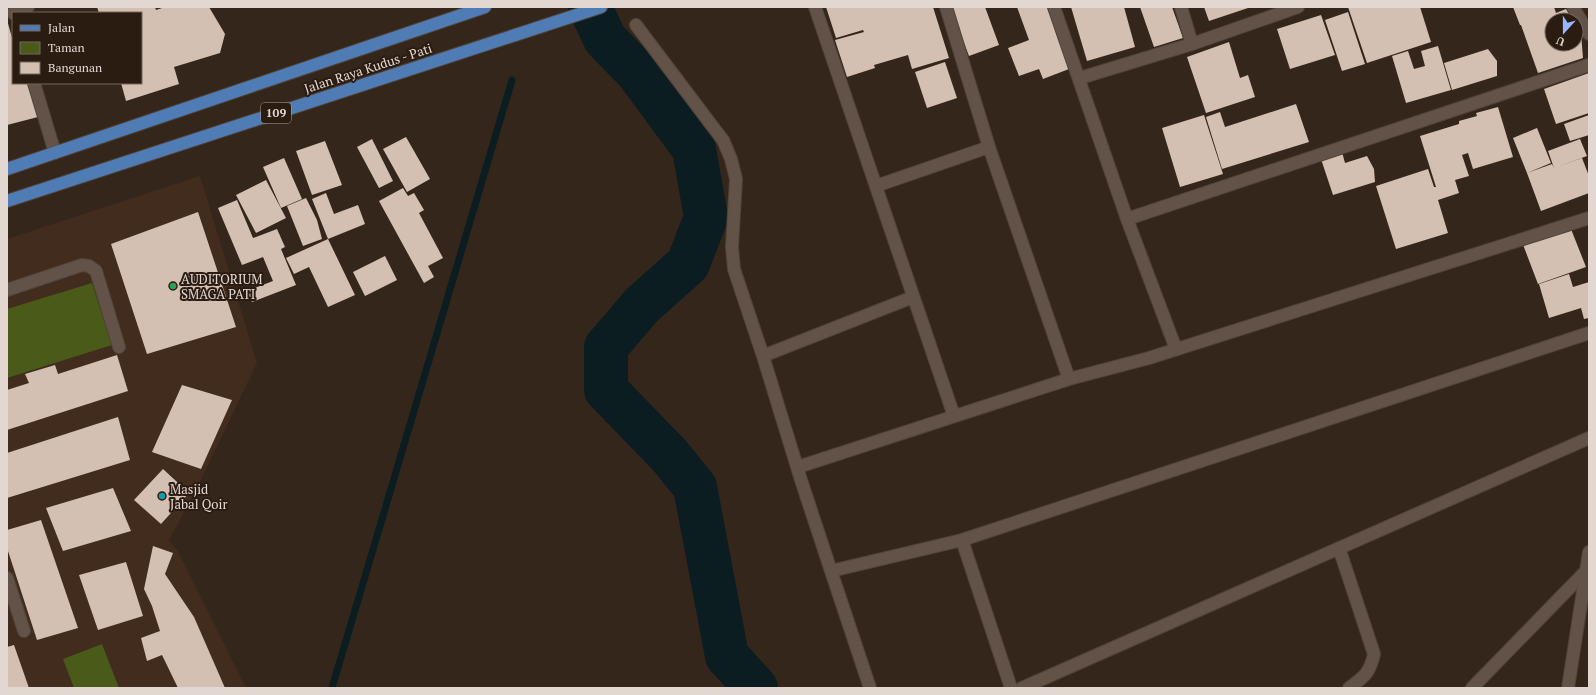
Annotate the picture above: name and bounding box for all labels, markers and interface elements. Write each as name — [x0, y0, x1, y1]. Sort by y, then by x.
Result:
legend — [12, 12, 142, 84]
north arrow — [1544, 12, 1584, 52]
text: Jalan — [48, 20, 75, 35]
text: U — [1554, 33, 1567, 49]
street label: Jalan Raya Kudus - Pati — [302, 39, 434, 97]
text: Taman — [48, 40, 85, 55]
text: Bangunan — [48, 60, 102, 75]
road number: 109 — [261, 103, 291, 123]
place label: AUDITORIUM SMAGA PATI — [181, 270, 263, 303]
marker: AUDITORIUM SMAGA PATI — [168, 281, 178, 291]
place label: Masjid Jabal Qoir — [170, 480, 227, 513]
marker: Masjid Jabal Qoir — [157, 491, 167, 501]

